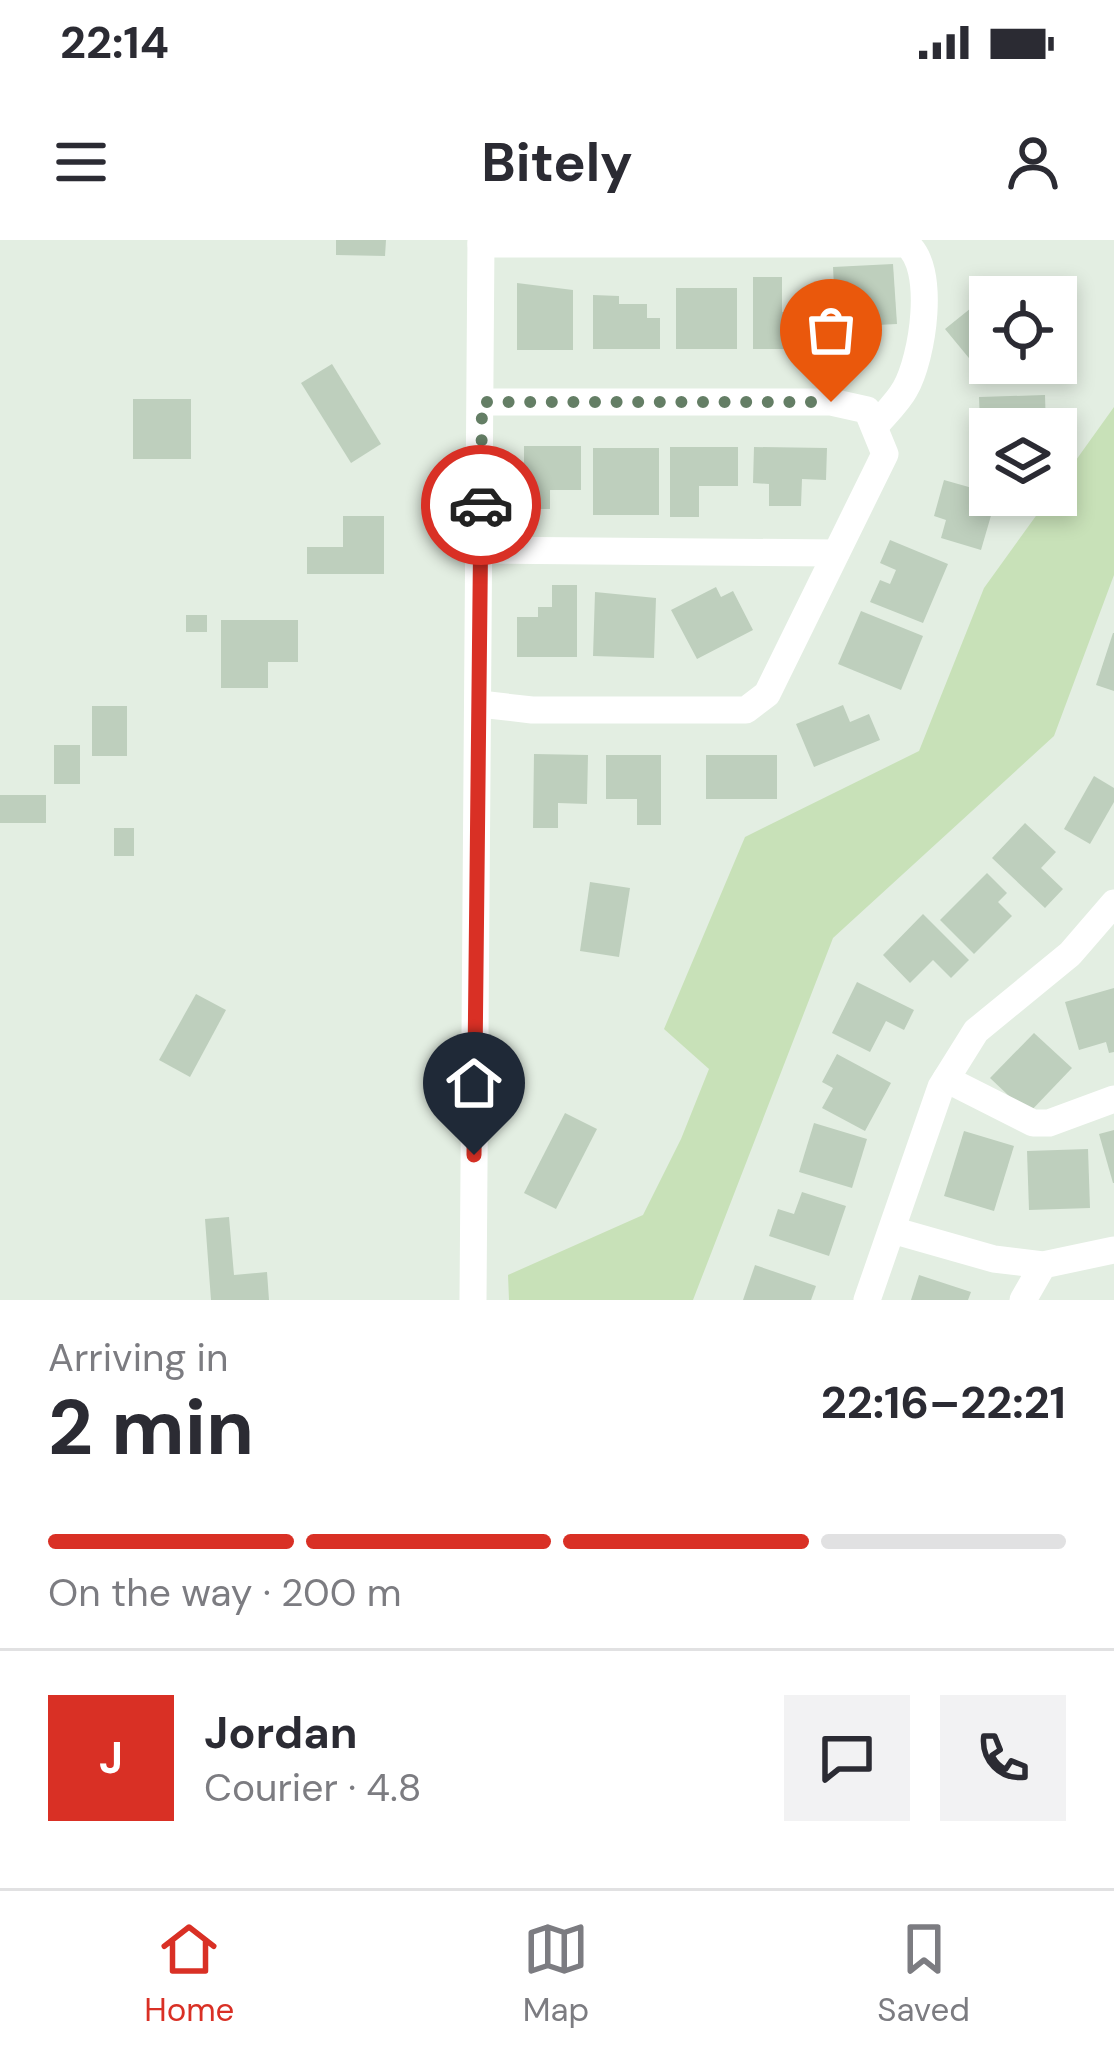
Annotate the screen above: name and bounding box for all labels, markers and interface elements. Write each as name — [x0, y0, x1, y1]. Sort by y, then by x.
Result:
text: 22:14 — [60, 13, 169, 72]
text: Bitely — [481, 127, 633, 198]
icon: menu — [48, 129, 114, 195]
icon: person — [1000, 129, 1066, 195]
map controls — [969, 276, 1077, 516]
button: locate — [969, 276, 1077, 384]
pin — [780, 279, 882, 402]
icon: bag — [798, 297, 864, 363]
button: layers — [969, 408, 1077, 516]
courier — [421, 445, 541, 565]
icon: car — [448, 472, 514, 538]
pin — [423, 1032, 525, 1155]
icon: home — [441, 1050, 507, 1116]
text: Arriving in — [48, 1332, 228, 1383]
text: 22:16–22:21 — [821, 1373, 1066, 1432]
text: 2 min — [48, 1377, 254, 1478]
text: On the way · 200 m — [48, 1567, 402, 1618]
button: chat — [784, 1695, 910, 1821]
button: phone — [940, 1695, 1066, 1821]
text: Jordan — [204, 1703, 357, 1762]
text: J — [99, 1728, 123, 1787]
text: Courier · 4.8 — [204, 1762, 421, 1813]
tab: Home — [144, 1916, 234, 2031]
tab: Map — [523, 1916, 589, 2031]
tab: Saved — [877, 1916, 970, 2031]

